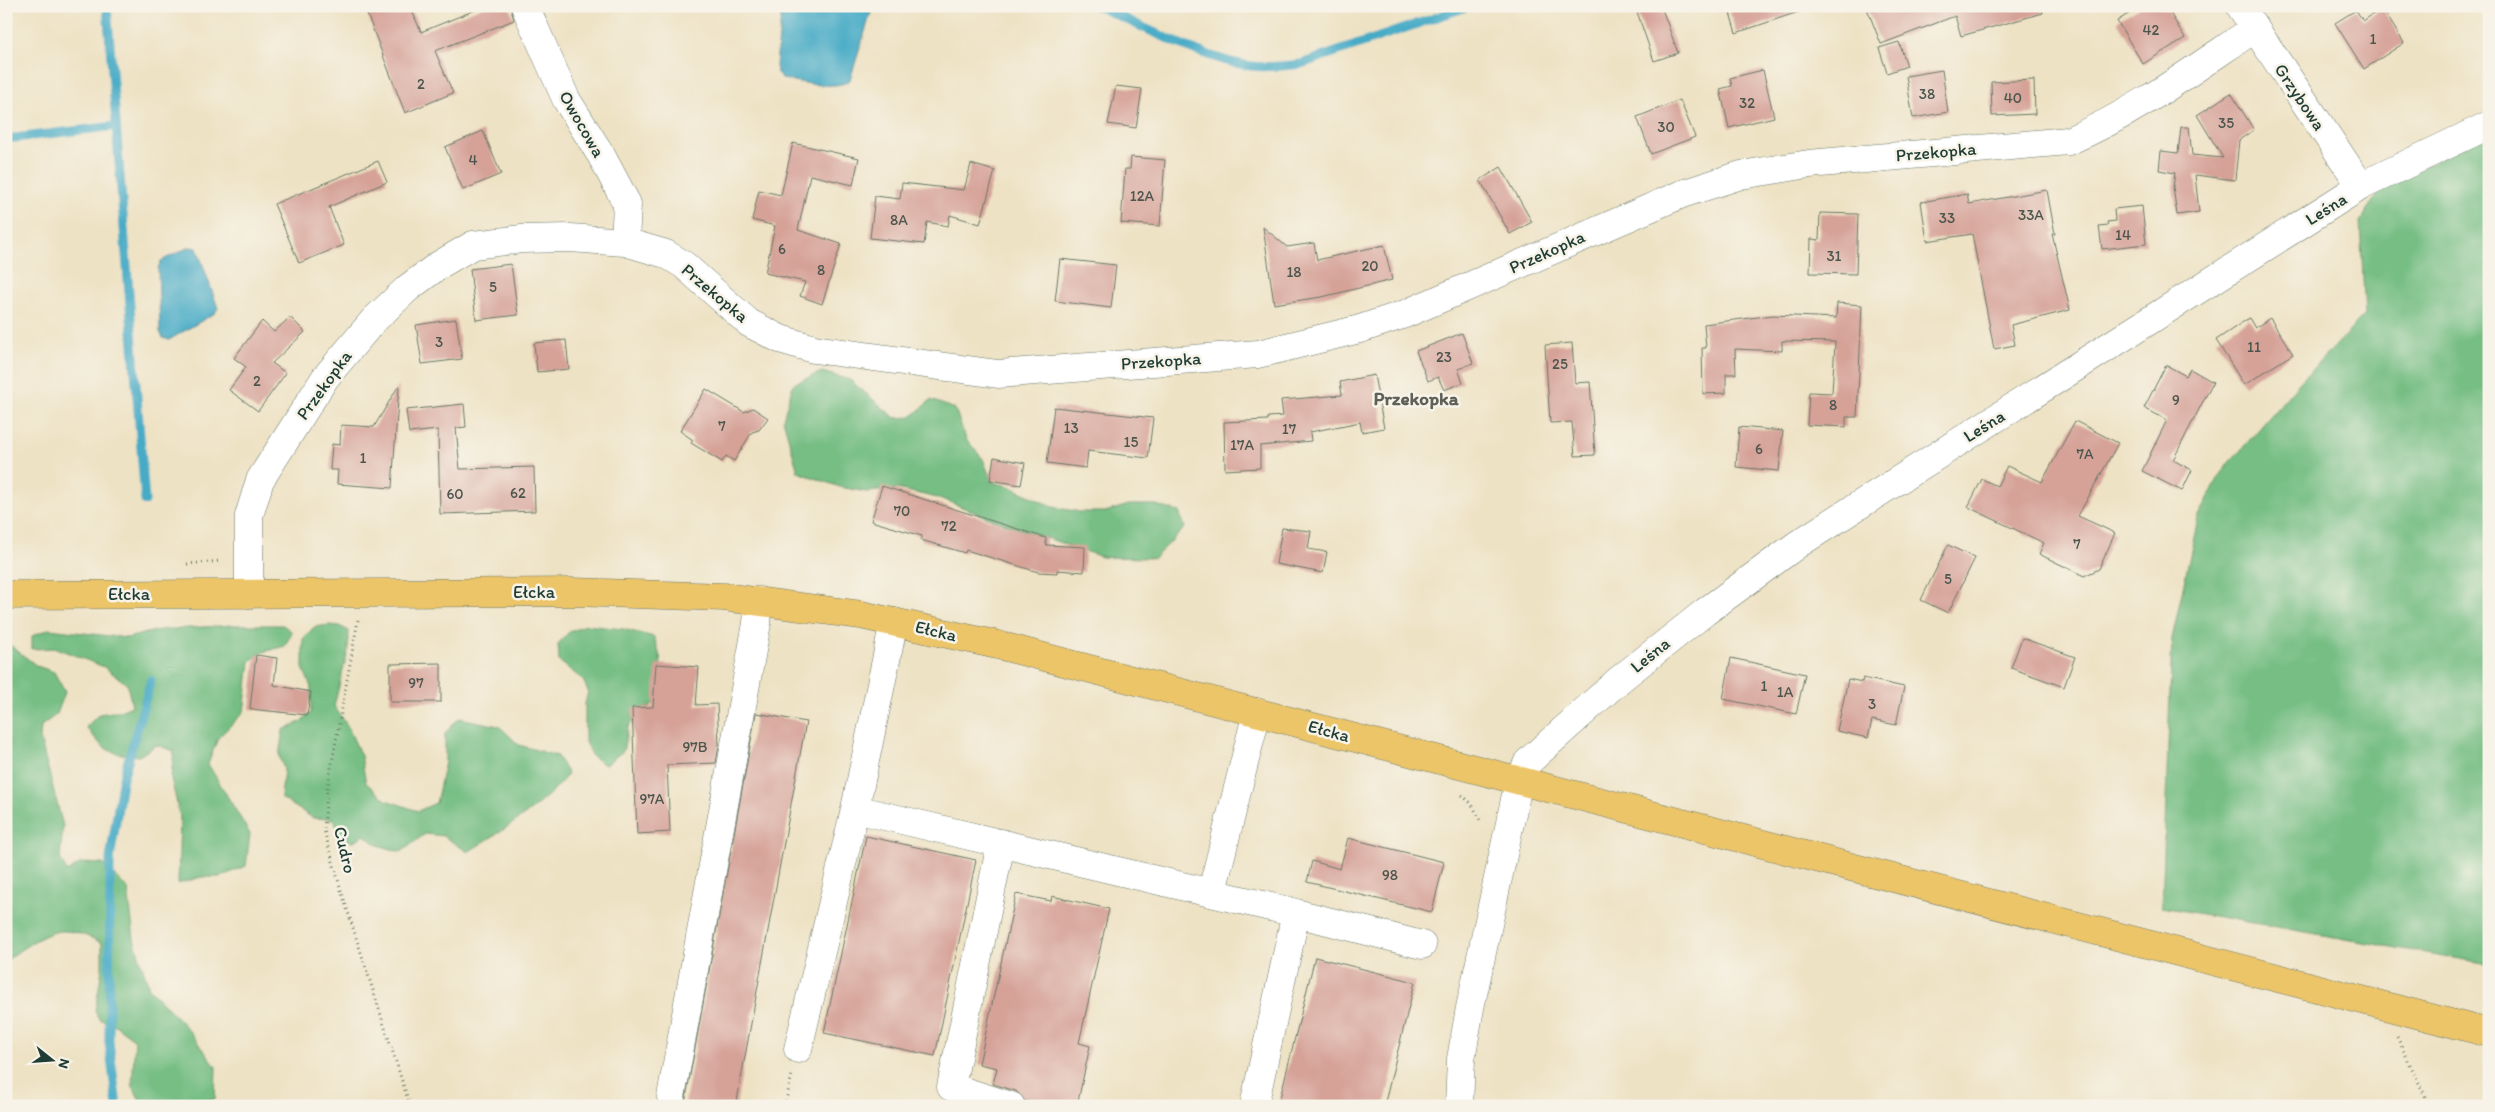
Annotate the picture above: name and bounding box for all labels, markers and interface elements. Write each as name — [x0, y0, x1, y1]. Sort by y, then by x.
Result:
house number: 42 — [2143, 21, 2160, 39]
house number: 1 — [2370, 30, 2377, 48]
street label: Grzybowa — [2270, 59, 2330, 135]
house number: 2 — [417, 75, 425, 93]
house number: 38 — [1919, 85, 1935, 103]
street label: Owocowa — [554, 87, 610, 162]
house number: 40 — [2004, 89, 2022, 107]
house number: 32 — [1739, 94, 1755, 112]
house number: 35 — [2218, 114, 2234, 132]
house number: 30 — [1657, 118, 1675, 136]
street label: Przekopka — [1895, 137, 1978, 166]
house number: 4 — [468, 151, 478, 169]
house number: 12A — [1130, 187, 1155, 205]
street label: Leśna — [2301, 188, 2351, 230]
house number: 33A — [2018, 206, 2044, 224]
house number: 33 — [1939, 209, 1955, 227]
house number: 8A — [890, 211, 908, 229]
street label: Przekopka — [1506, 225, 1589, 278]
house number: 14 — [2115, 226, 2131, 244]
house number: 6 — [778, 240, 786, 258]
house number: 31 — [1826, 247, 1842, 265]
house number: 20 — [1361, 257, 1379, 275]
street label: Przekopka — [677, 259, 753, 328]
house number: 8 — [817, 261, 825, 279]
house number: 18 — [1286, 263, 1302, 281]
house number: 5 — [489, 278, 497, 296]
house number: 3 — [435, 333, 443, 351]
house number: 11 — [2247, 338, 2261, 356]
street label: Przekopka — [291, 345, 357, 424]
street label: Przekopka — [1120, 347, 1203, 375]
house number: 23 — [1436, 348, 1452, 366]
house number: 25 — [1552, 355, 1568, 373]
house number: 2 — [253, 372, 261, 390]
district label: Przekopka — [1373, 387, 1459, 410]
house number: 9 — [2172, 391, 2180, 409]
house number: 8 — [1829, 396, 1837, 414]
street label: Leśna — [1959, 405, 2009, 447]
house number: 7 — [718, 417, 726, 435]
house number: 13 — [1063, 419, 1079, 437]
house number: 17 — [1282, 420, 1297, 438]
house number: 15 — [1124, 433, 1139, 451]
house number: 17A — [1230, 436, 1254, 454]
house number: 6 — [1755, 440, 1763, 458]
house number: 7A — [2076, 445, 2094, 463]
house number: 1 — [360, 449, 367, 467]
house number: 62 — [510, 484, 526, 502]
house number: 60 — [446, 485, 464, 503]
house number: 70 — [894, 502, 910, 520]
house number: 72 — [941, 517, 957, 535]
house number: 7 — [2073, 535, 2081, 553]
house number: 5 — [1944, 570, 1952, 588]
street label: Ełcka — [513, 581, 556, 603]
street label: Ełcka — [108, 583, 151, 605]
street label: Ełcka — [913, 616, 960, 647]
street label: Leśna — [1626, 632, 1674, 678]
house number: 97 — [408, 674, 424, 692]
house number: 1 — [1761, 677, 1768, 695]
house number: 1A — [1777, 683, 1794, 701]
house number: 3 — [1868, 695, 1876, 713]
street label: Ełcka — [1306, 715, 1353, 747]
house number: 97B — [683, 738, 708, 756]
house number: 97A — [640, 790, 665, 808]
street label: Cudro — [329, 825, 361, 875]
house number: 98 — [1382, 866, 1398, 884]
north arrow — [28, 1034, 78, 1084]
text: N — [54, 1057, 73, 1071]

